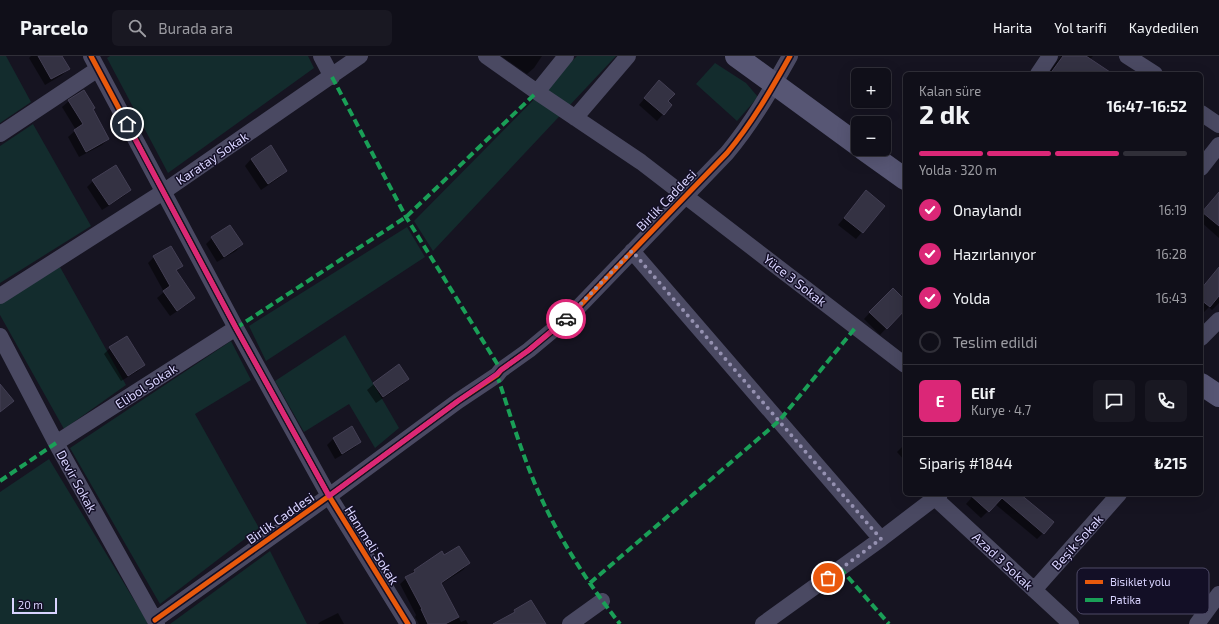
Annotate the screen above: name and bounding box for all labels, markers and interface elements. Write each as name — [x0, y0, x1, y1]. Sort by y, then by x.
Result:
search box — [112, 10, 392, 46]
text: Parcelo — [20, 16, 88, 39]
icon: search — [126, 17, 148, 39]
text: Burada ara — [158, 19, 233, 37]
text: Harita — [993, 19, 1032, 36]
text: Yol tarifi — [1054, 19, 1107, 36]
text: Kaydedilen — [1129, 19, 1199, 36]
map controls — [851, 68, 891, 156]
button: + — [851, 68, 891, 108]
text: Kalan süre — [919, 83, 981, 99]
text: 16:47–16:52 — [1107, 97, 1187, 115]
text: 2 dk — [919, 98, 970, 129]
pin — [110, 107, 144, 141]
icon: home — [116, 113, 138, 135]
button: − — [851, 116, 891, 156]
street label: Karatay Sokak — [173, 128, 252, 188]
text: Yolda · 320 m — [919, 162, 997, 178]
street label: Birlik Caddesi — [633, 166, 699, 234]
icon: check — [919, 199, 941, 221]
text: Onaylandı — [953, 201, 1022, 219]
text: 16:19 — [1159, 202, 1187, 218]
icon: check — [919, 243, 941, 265]
text: Hazırlanıyor — [953, 245, 1036, 263]
text: 16:28 — [1156, 246, 1187, 262]
street label: Yüce 3 Sokak — [760, 250, 830, 310]
icon: check — [919, 287, 941, 309]
text: Yolda — [953, 289, 990, 307]
text: 16:43 — [1156, 290, 1187, 306]
courier — [546, 299, 586, 339]
icon: car — [555, 308, 577, 330]
text: Teslim edildi — [953, 333, 1038, 351]
street label: Elibol Sokak — [112, 360, 180, 412]
button: chat — [1093, 380, 1135, 422]
button: phone — [1145, 380, 1187, 422]
text: Elif — [971, 384, 995, 402]
text: E — [936, 392, 944, 410]
text: Kurye · 4.7 — [971, 402, 1031, 418]
street label: Devir Sokak — [53, 447, 101, 515]
text: Sipariş #1844 — [919, 454, 1013, 472]
text: ₺215 — [1155, 454, 1187, 472]
street label: Birlik Caddesi — [243, 489, 317, 547]
street label: Hanımeli Sokak — [341, 503, 403, 588]
street label: Beşik Sokak — [1048, 511, 1107, 574]
street label: Azad 3 Sokak — [969, 529, 1037, 593]
pin — [811, 561, 845, 595]
icon: bag — [817, 567, 839, 589]
legend — [1077, 568, 1209, 614]
text: Bisiklet yolu — [1110, 575, 1171, 588]
text: Patika — [1110, 593, 1141, 606]
scale bar — [12, 596, 57, 615]
text: 20 m — [18, 598, 43, 611]

